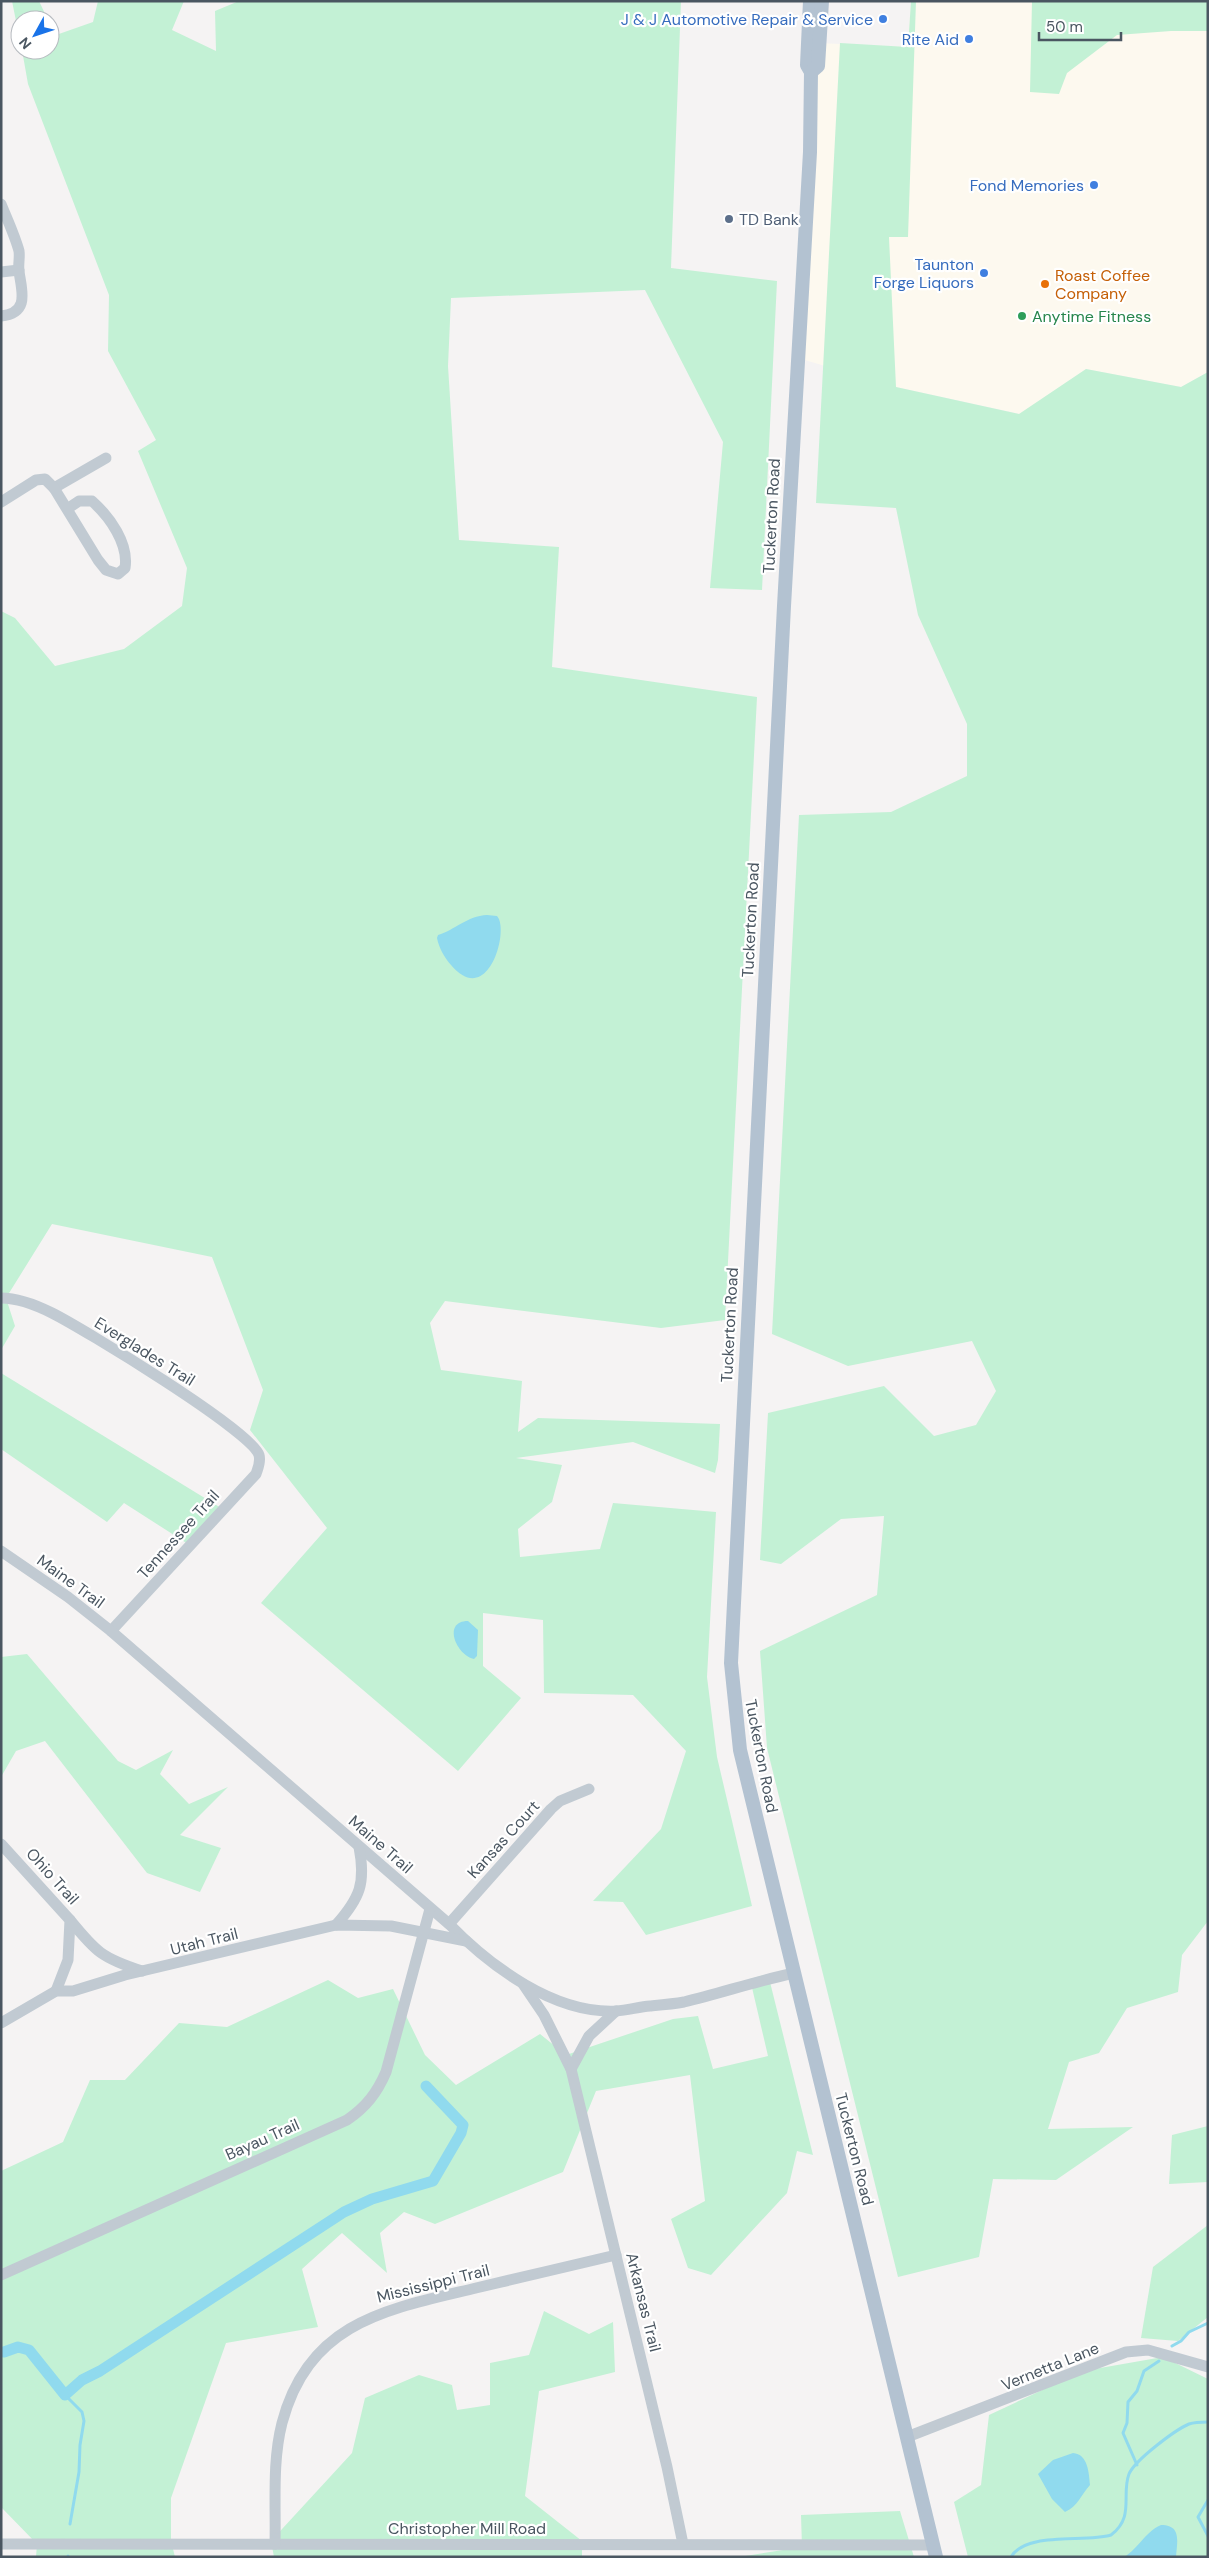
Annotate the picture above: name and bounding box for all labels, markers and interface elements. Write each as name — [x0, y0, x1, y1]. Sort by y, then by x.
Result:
place label: J & J Automotive Repair & Service — [621, 9, 873, 30]
north arrow — [10, 10, 60, 60]
scale bar — [1039, 10, 1122, 42]
marker: J & J Automotive Repair & Service — [877, 13, 889, 25]
text: 50 m — [1046, 17, 1083, 37]
place label: Rite Aid — [902, 29, 959, 50]
marker: Rite Aid — [963, 33, 975, 45]
text: N — [15, 34, 35, 53]
place label: Fond Memories — [970, 175, 1084, 196]
marker: Fond Memories — [1088, 179, 1100, 191]
place label: TD Bank — [739, 209, 799, 230]
marker: TD Bank — [723, 213, 735, 225]
place label: Taunton Forge Liquors — [874, 254, 974, 293]
place label: Roast Coffee Company — [1055, 265, 1150, 304]
marker: Taunton Forge Liquors — [978, 267, 990, 279]
marker: Roast Coffee Company — [1039, 278, 1051, 290]
place label: Anytime Fitness — [1032, 306, 1151, 327]
marker: Anytime Fitness — [1016, 310, 1028, 322]
street label: Tuckerton Road — [758, 458, 785, 574]
street label: Tuckerton Road — [737, 862, 764, 978]
street label: Tuckerton Road — [716, 1267, 743, 1383]
street label: Everglades Trail — [91, 1312, 199, 1391]
street label: Tennessee Trail — [133, 1485, 224, 1583]
street label: Maine Trail — [33, 1550, 109, 1613]
street label: Tuckerton Road — [740, 1698, 783, 1815]
street label: Kansas Court — [463, 1796, 544, 1883]
street label: Maine Trail — [344, 1811, 417, 1878]
street label: Ohio Trail — [22, 1844, 84, 1909]
street label: Utah Trail — [168, 1923, 240, 1960]
street label: Tuckerton Road — [830, 2091, 879, 2208]
street label: Bayau Trail — [222, 2114, 302, 2165]
street label: Arkansas Trail — [621, 2250, 666, 2354]
street label: Mississippi Trail — [375, 2259, 492, 2308]
street label: Vernetta Lane — [998, 2337, 1102, 2396]
street label: Christopher Mill Road — [388, 2518, 546, 2539]

